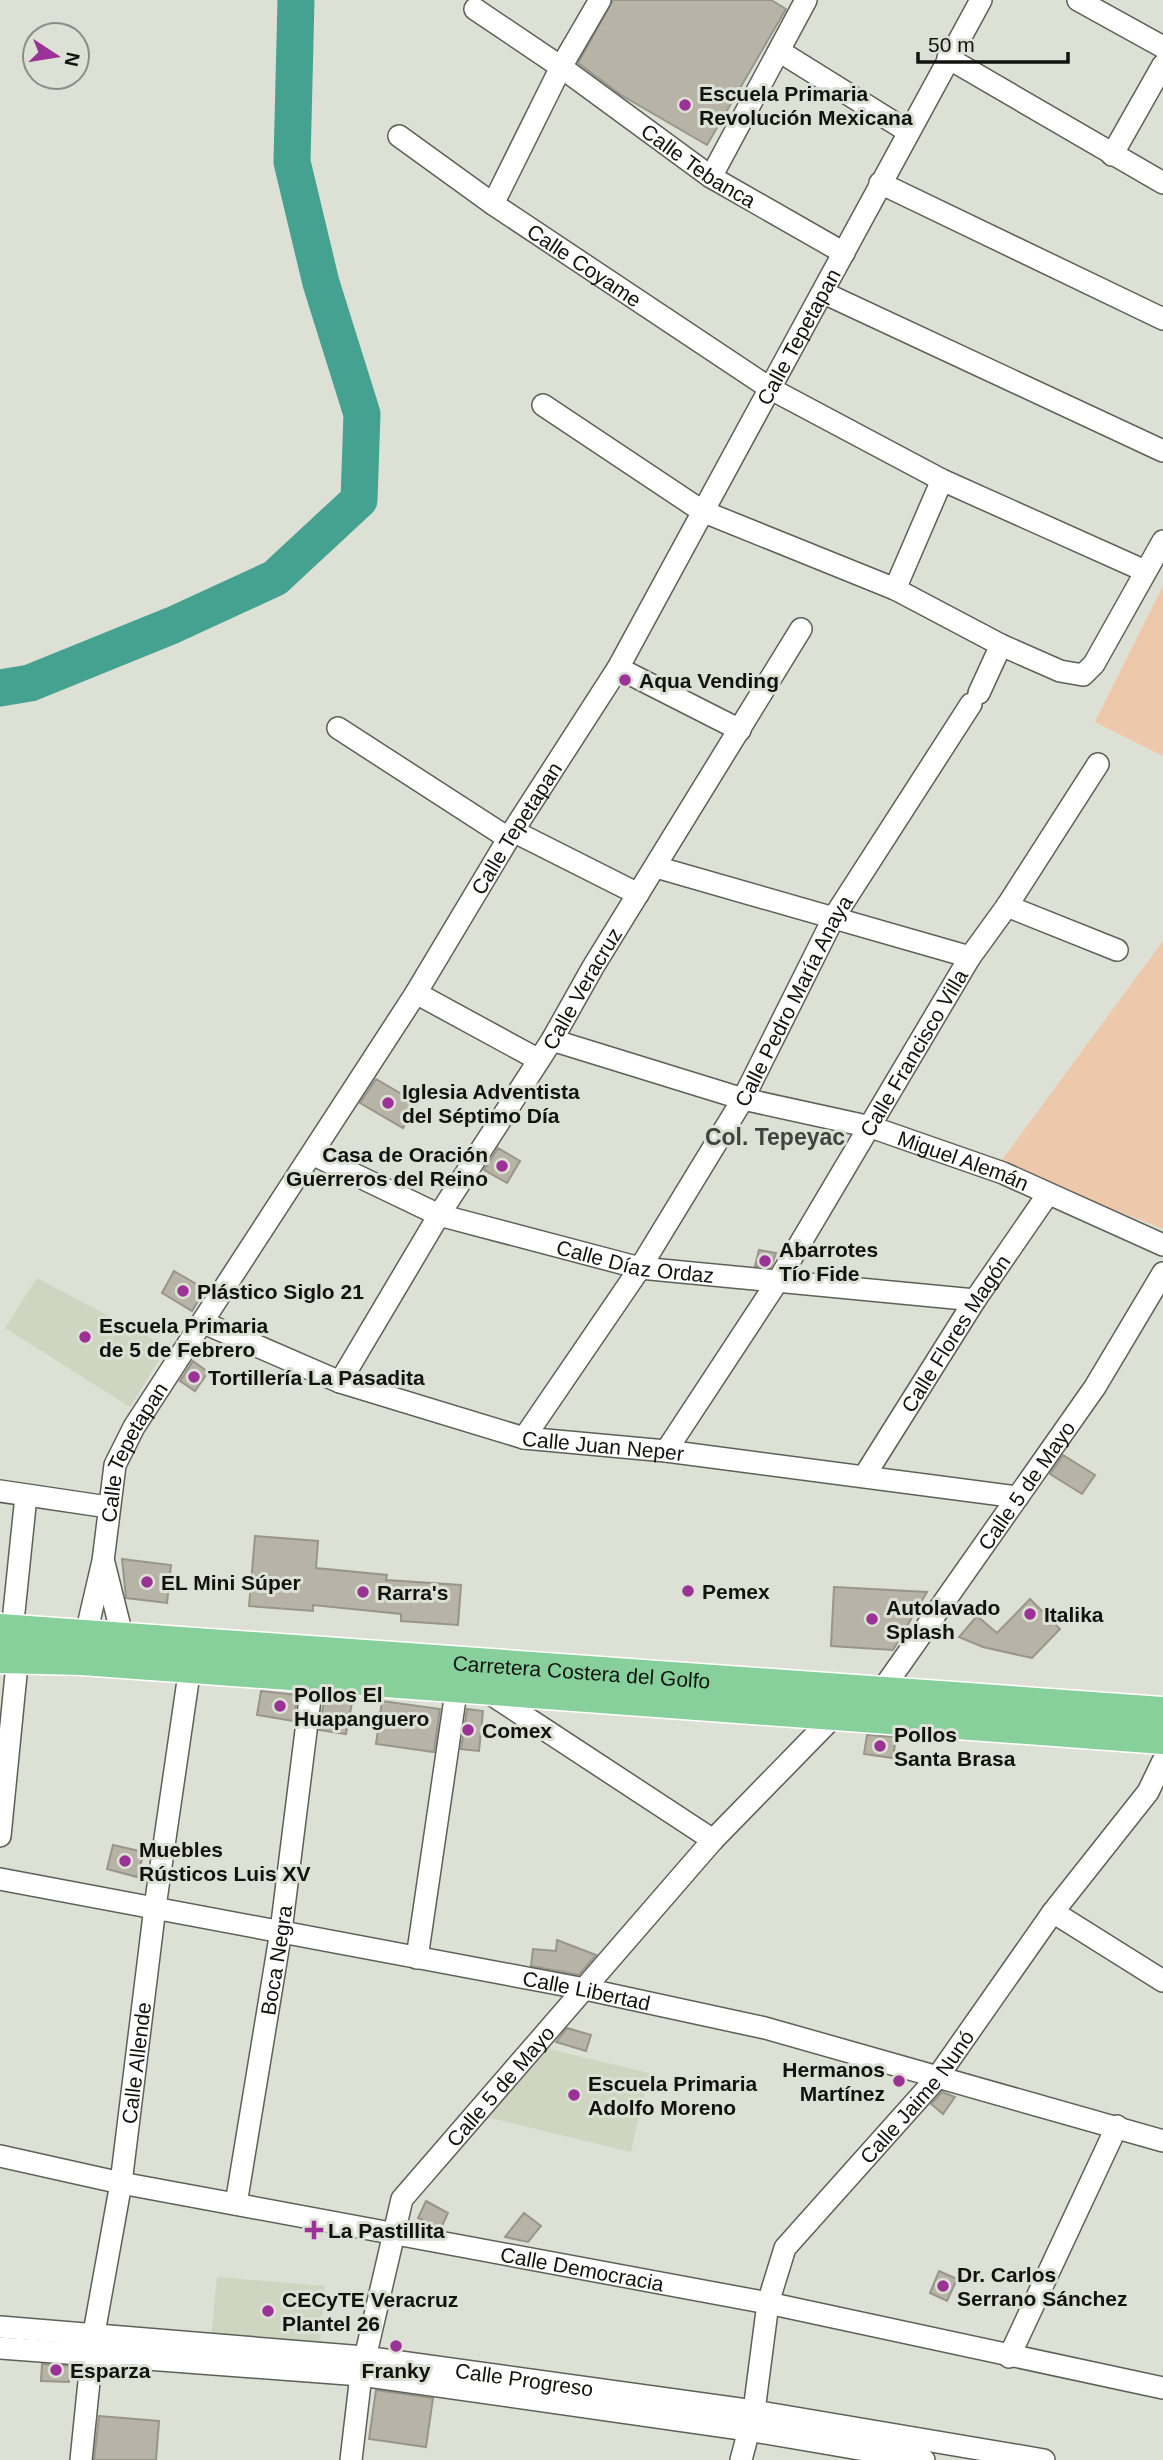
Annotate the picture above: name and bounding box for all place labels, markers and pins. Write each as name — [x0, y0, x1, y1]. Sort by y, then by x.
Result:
place label: Escuela Primaria Revolución Mexicana — [699, 82, 913, 129]
marker: Escuela Primaria Revolución Mexicana — [677, 97, 693, 113]
place label: Aqua Vending — [639, 669, 779, 692]
marker: Aqua Vending — [617, 672, 633, 688]
place label: Iglesia Adventista del Séptimo Día — [402, 1080, 580, 1127]
marker: Iglesia Adventista del Séptimo Día — [380, 1095, 396, 1111]
place label: Casa de Oración Guerreros del Reino — [286, 1143, 488, 1190]
marker: Casa de Oración Guerreros del Reino — [494, 1158, 510, 1174]
place label: Abarrotes Tío Fide — [779, 1238, 878, 1285]
marker: Abarrotes Tío Fide — [757, 1253, 773, 1269]
place label: Plástico Siglo 21 — [197, 1280, 364, 1303]
marker: Plástico Siglo 21 — [175, 1283, 191, 1299]
place label: Escuela Primaria de 5 de Febrero — [99, 1314, 269, 1361]
marker: Escuela Primaria de 5 de Febrero — [77, 1329, 93, 1345]
place label: Tortillería La Pasadita — [208, 1366, 425, 1389]
marker: Tortillería La Pasadita — [186, 1369, 202, 1385]
place label: EL Mini Súper — [161, 1571, 301, 1594]
marker: EL Mini Súper — [139, 1574, 155, 1590]
place label: Pemex — [702, 1580, 770, 1603]
place label: Rarra's — [377, 1581, 449, 1604]
marker: Pemex — [680, 1583, 696, 1599]
marker: Rarra's — [355, 1584, 371, 1600]
place label: Autolavado Splash — [886, 1596, 1000, 1643]
place label: Italika — [1044, 1603, 1104, 1626]
marker: Italika — [1022, 1606, 1038, 1622]
marker: Autolavado Splash — [864, 1611, 880, 1627]
place label: Pollos El Huapanguero — [294, 1683, 429, 1730]
marker: Pollos El Huapanguero — [272, 1698, 288, 1714]
place label: Comex — [482, 1719, 552, 1742]
marker: Comex — [460, 1722, 476, 1738]
place label: Pollos Santa Brasa — [894, 1723, 1016, 1770]
marker: Pollos Santa Brasa — [872, 1738, 888, 1754]
place label: Muebles Rústicos Luis XV — [139, 1838, 311, 1885]
marker: Muebles Rústicos Luis XV — [117, 1853, 133, 1869]
place label: Hermanos Martínez — [782, 2058, 885, 2105]
place label: Escuela Primaria Adolfo Moreno — [588, 2072, 758, 2119]
marker: Hermanos Martínez — [891, 2073, 907, 2089]
marker: Escuela Primaria Adolfo Moreno — [566, 2087, 582, 2103]
place label: La Pastillita — [328, 2219, 445, 2242]
marker: La Pastillita — [306, 2222, 322, 2238]
place label: Dr. Carlos Serrano Sánchez — [957, 2263, 1127, 2310]
marker: Dr. Carlos Serrano Sánchez — [935, 2278, 951, 2294]
place label: CECyTE Veracruz Plantel 26 — [282, 2288, 458, 2335]
marker: CECyTE Veracruz Plantel 26 — [260, 2303, 276, 2319]
marker: Franky — [388, 2338, 404, 2354]
place label: Esparza — [70, 2359, 151, 2382]
place label: Franky — [362, 2359, 431, 2382]
marker: Esparza — [48, 2362, 64, 2378]

